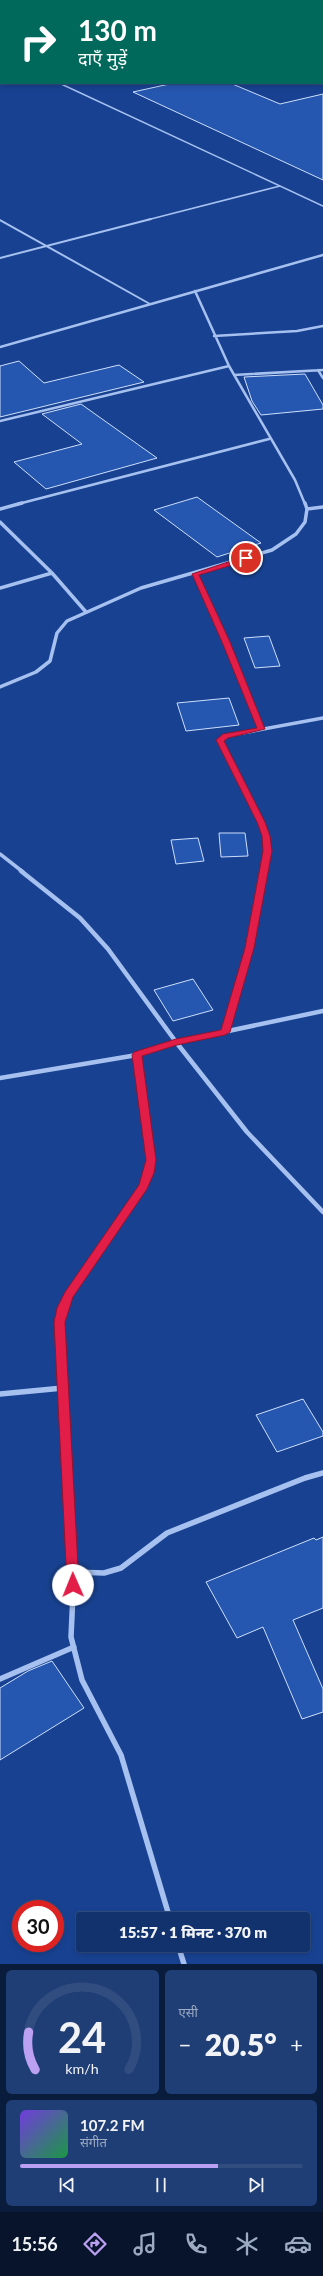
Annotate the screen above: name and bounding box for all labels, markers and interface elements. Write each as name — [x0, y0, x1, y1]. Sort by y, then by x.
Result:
text: 130 m — [78, 13, 157, 47]
icon: right — [12, 16, 64, 68]
text: दाएँ मुड़ें — [78, 47, 127, 69]
pin — [229, 541, 263, 575]
icon: arrive — [235, 547, 257, 569]
position arrow — [52, 1564, 94, 1606]
speed limit sign: 30 — [12, 1900, 64, 1952]
text: 15:57 · 1 मिनट · 370 m — [119, 1923, 267, 1941]
text: एसी — [179, 2004, 198, 2020]
text: 24 — [58, 2012, 106, 2062]
text: 20.5° — [205, 2026, 277, 2062]
text: − — [179, 2031, 191, 2058]
text: + — [290, 2031, 303, 2058]
text: km/h — [66, 2060, 99, 2077]
text: 107.2 FM — [80, 2116, 145, 2134]
text: संगीत — [80, 2134, 107, 2150]
icon: previous — [56, 2174, 78, 2196]
icon: pause — [150, 2174, 172, 2196]
icon: next — [245, 2174, 267, 2196]
icon: directions — [81, 2230, 109, 2258]
icon: music — [131, 2230, 159, 2258]
icon: phone — [182, 2230, 210, 2258]
icon: climate — [233, 2230, 261, 2258]
icon: car — [284, 2230, 312, 2258]
text: 15:56 — [11, 2233, 58, 2255]

